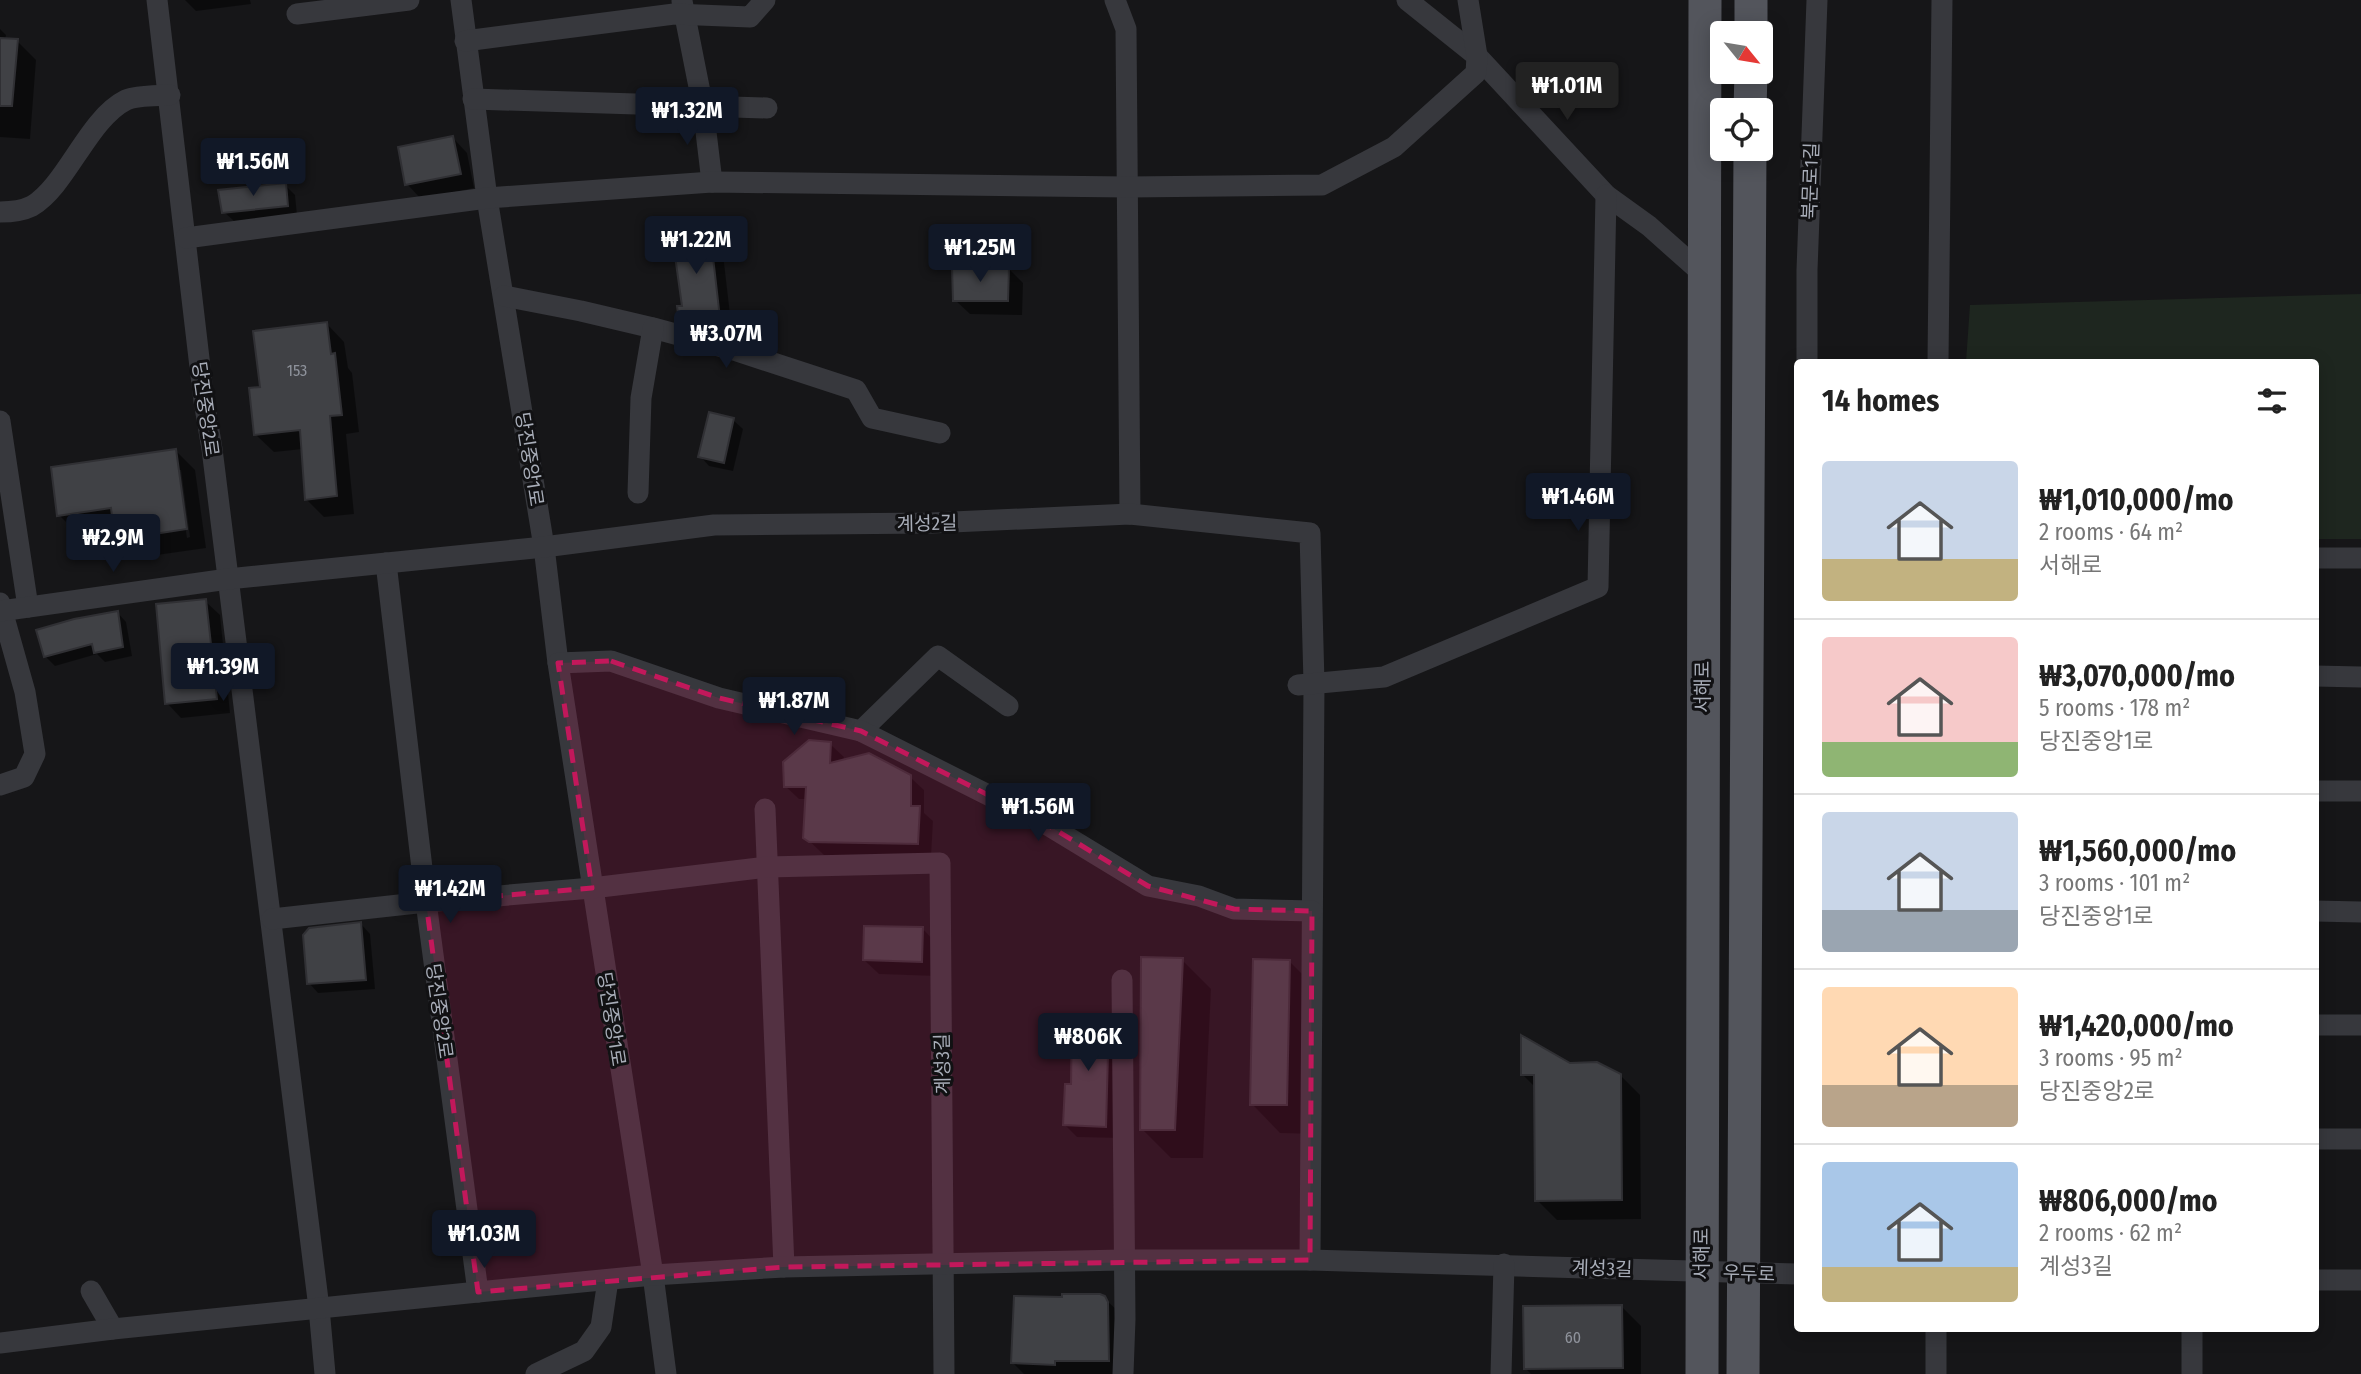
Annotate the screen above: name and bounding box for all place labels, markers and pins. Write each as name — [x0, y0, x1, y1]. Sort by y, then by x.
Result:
pin: ₩1.01M — [1510, 62, 1624, 122]
pin: ₩1.32M — [630, 88, 744, 147]
pin: ₩1.56M — [196, 138, 310, 198]
pin: ₩1.22M — [639, 216, 753, 276]
pin: ₩1.25M — [923, 224, 1037, 284]
pin: ₩3.07M — [669, 310, 783, 370]
pin: ₩1.46M — [1521, 474, 1635, 533]
pin: ₩2.9M — [64, 514, 162, 574]
pin: ₩1.39M — [166, 644, 280, 703]
pin: ₩1.87M — [737, 678, 851, 737]
pin: ₩1.56M — [981, 784, 1095, 843]
pin: ₩1.42M — [393, 866, 507, 925]
pin: ₩806K — [1039, 1014, 1137, 1073]
pin: ₩1.03M — [427, 1210, 541, 1270]

